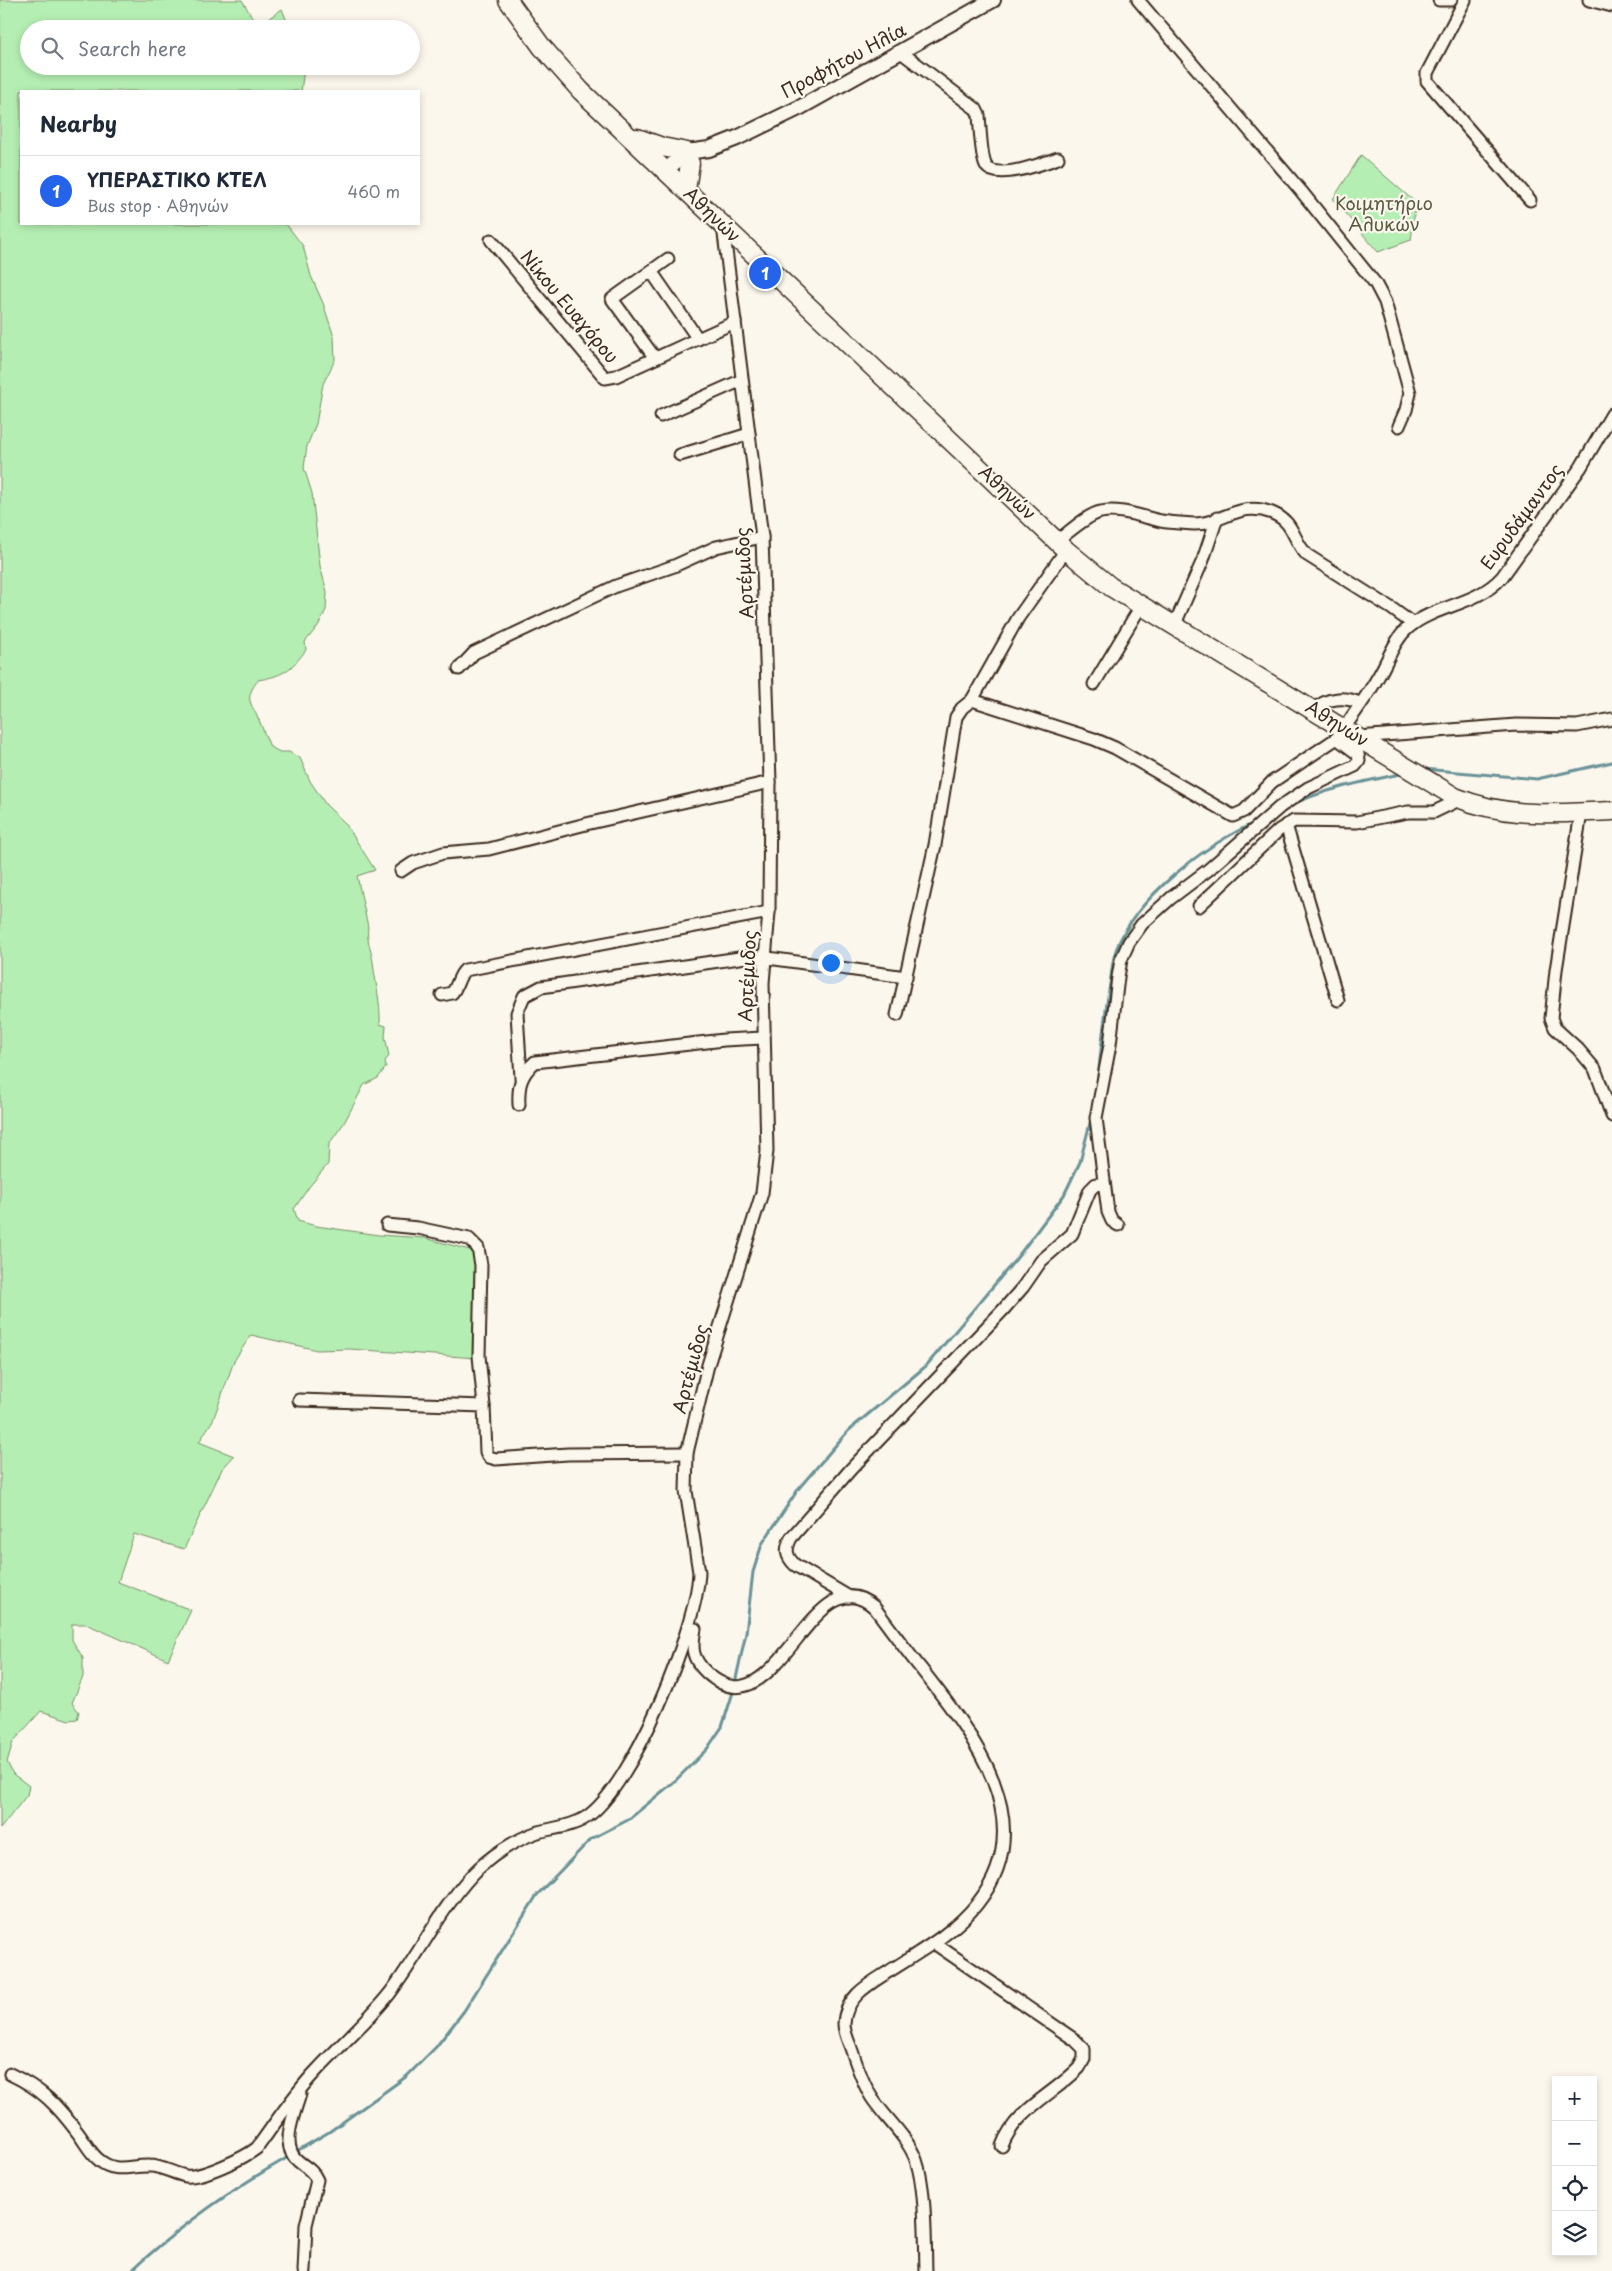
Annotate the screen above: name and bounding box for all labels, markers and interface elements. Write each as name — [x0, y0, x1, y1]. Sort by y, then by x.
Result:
street label: Προφήτου Ηλία — [776, 15, 911, 104]
search box — [20, 20, 420, 75]
icon: search — [38, 34, 66, 62]
text: Search here — [78, 34, 187, 62]
text: Nearby — [40, 107, 117, 139]
text: ΥΠΕΡΑΣΤΙΚΟ ΚΤΕΛ — [87, 165, 267, 193]
text: 1 — [52, 179, 60, 203]
text: 460 m — [348, 179, 400, 203]
street label: Αθηνών — [678, 180, 748, 248]
park label: Κοιμητήριο Αλυκών — [1335, 189, 1433, 237]
text: Bus stop · Αθηνών — [87, 193, 229, 217]
street label: Νίκου Ευαγόρου — [515, 243, 626, 369]
pin: 1 — [749, 254, 781, 292]
street label: Ευρυδάμαντος — [1473, 457, 1569, 575]
street label: Αθηνών — [973, 458, 1043, 526]
street label: Αρτέμιδος — [728, 527, 759, 619]
street label: Αθηνών — [1301, 693, 1375, 753]
street label: Αρτέμιδος — [731, 930, 762, 1022]
your location — [818, 950, 844, 976]
street label: Αρτέμιδος — [665, 1321, 714, 1416]
map controls — [1552, 2076, 1597, 2256]
button: + — [1552, 2076, 1597, 2121]
button: − — [1552, 2121, 1597, 2166]
button: locate — [1552, 2166, 1597, 2211]
button: layers — [1552, 2211, 1597, 2256]

